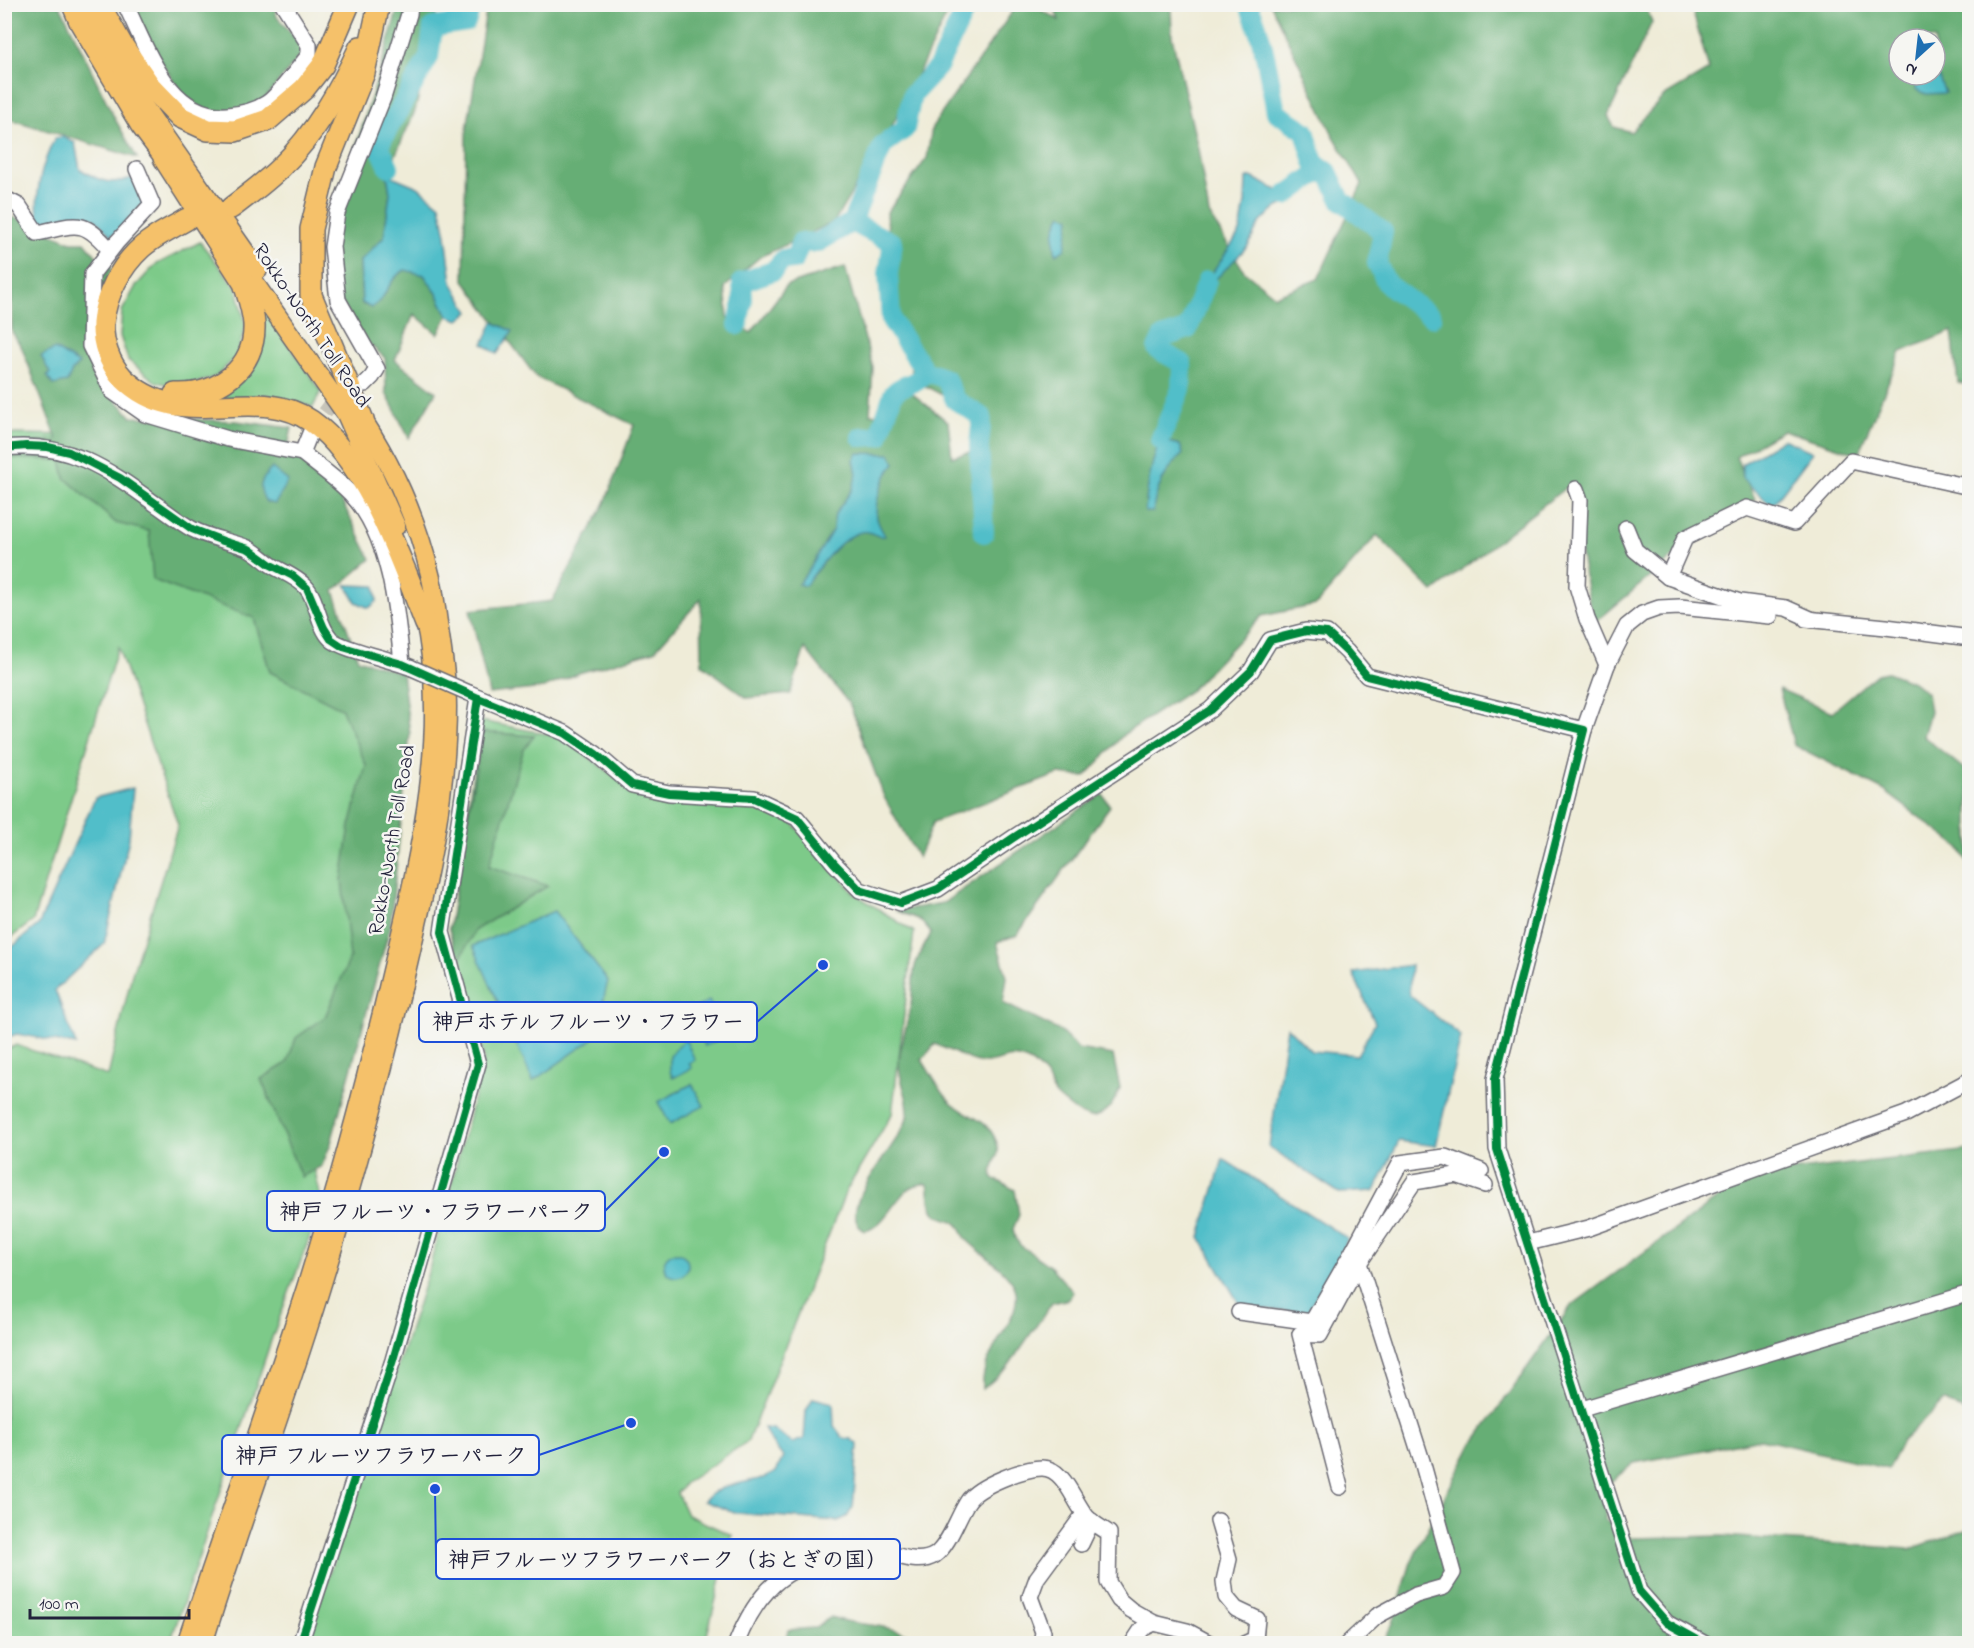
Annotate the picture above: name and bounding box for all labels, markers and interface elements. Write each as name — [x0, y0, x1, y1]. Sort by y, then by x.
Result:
north arrow — [1887, 27, 1947, 87]
text: N — [1901, 55, 1921, 82]
street label: Rokko-North Toll Road — [245, 238, 377, 414]
street label: Rokko-North Toll Road — [362, 742, 425, 937]
callout: 神戸ホテル フルーツ・フラワー — [419, 1002, 757, 1042]
text: 神戸ホテル フルーツ・フラワー — [432, 1008, 744, 1040]
callout: 神戸 フルーツ・フラワーパーク — [267, 1191, 605, 1231]
text: 神戸 フルーツ・フラワーパーク — [279, 1198, 593, 1230]
callout: 神戸 フルーツフラワーパーク — [222, 1435, 539, 1475]
text: 神戸 フルーツフラワーパーク — [235, 1442, 527, 1474]
callout: 神戸フルーツフラワーパーク（おとぎの国） — [436, 1539, 900, 1579]
text: 神戸フルーツフラワーパーク（おとぎの国） — [448, 1546, 888, 1578]
scale bar — [30, 1582, 189, 1620]
text: 100 m — [39, 1592, 79, 1618]

